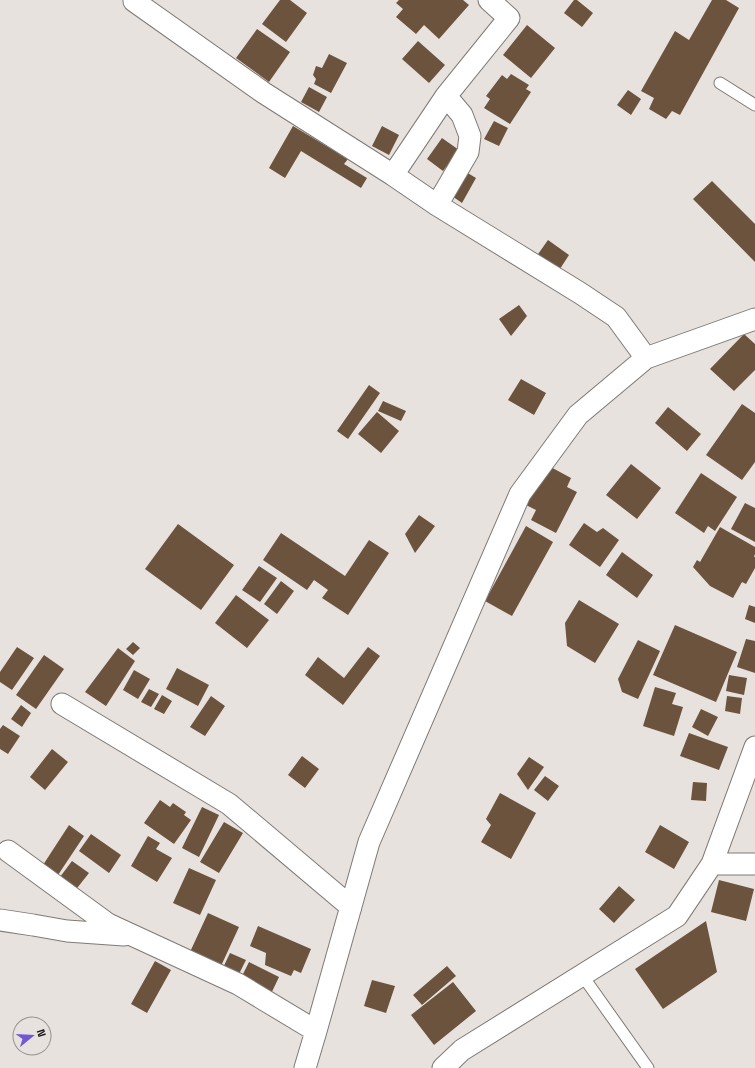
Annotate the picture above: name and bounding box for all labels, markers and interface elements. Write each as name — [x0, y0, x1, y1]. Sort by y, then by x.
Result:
north arrow — [12, 1016, 52, 1056]
text: N — [34, 1027, 49, 1039]

